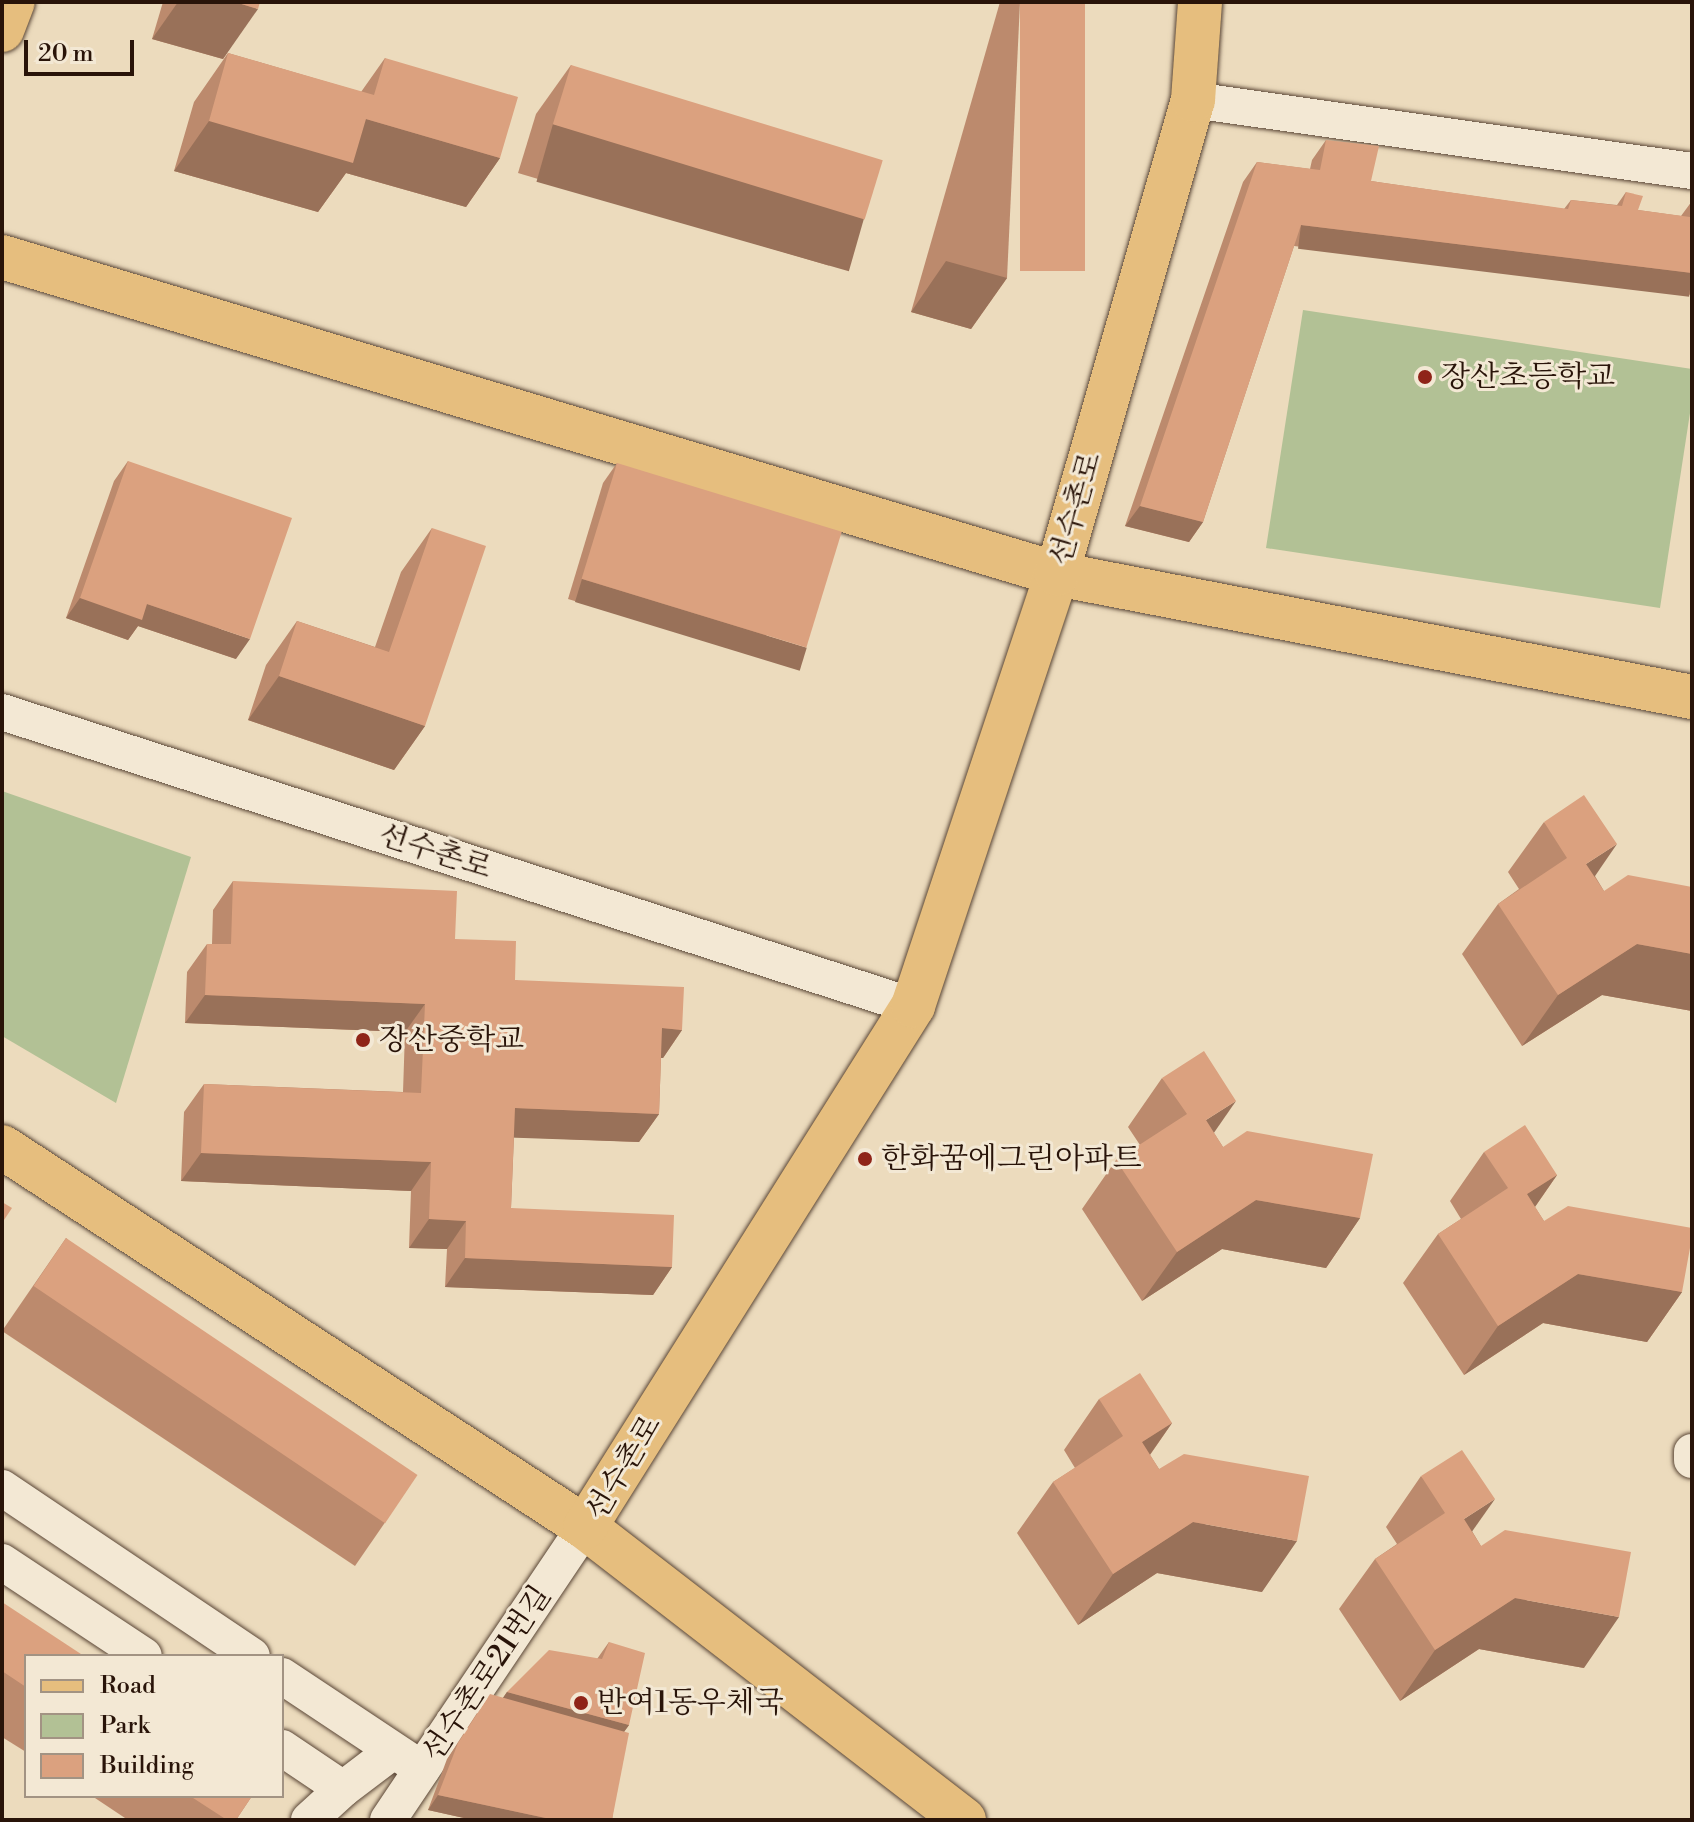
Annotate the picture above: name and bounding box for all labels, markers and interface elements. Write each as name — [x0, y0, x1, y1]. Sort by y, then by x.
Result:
scale bar — [28, 24, 138, 74]
text: 20 m — [38, 39, 94, 69]
place label: 장산초등학교 — [1441, 359, 1615, 395]
marker: 장산초등학교 — [1416, 368, 1434, 386]
street label: 선수촌로 — [1043, 448, 1109, 570]
street label: 선수촌로 — [374, 817, 496, 887]
place label: 장산중학교 — [379, 1022, 524, 1058]
marker: 장산중학교 — [354, 1031, 372, 1049]
place label: 한화꿈에그린아파트 — [881, 1141, 1142, 1177]
marker: 한화꿈에그린아파트 — [856, 1150, 874, 1168]
street label: 선수촌로 — [579, 1409, 669, 1527]
street label: 선수촌로21번길 — [415, 1579, 559, 1769]
legend — [24, 1654, 284, 1798]
text: Road — [100, 1671, 156, 1701]
place label: 반여1동우체국 — [597, 1685, 784, 1721]
marker: 반여1동우체국 — [572, 1694, 590, 1712]
text: Park — [100, 1711, 150, 1741]
text: Building — [100, 1751, 194, 1781]

